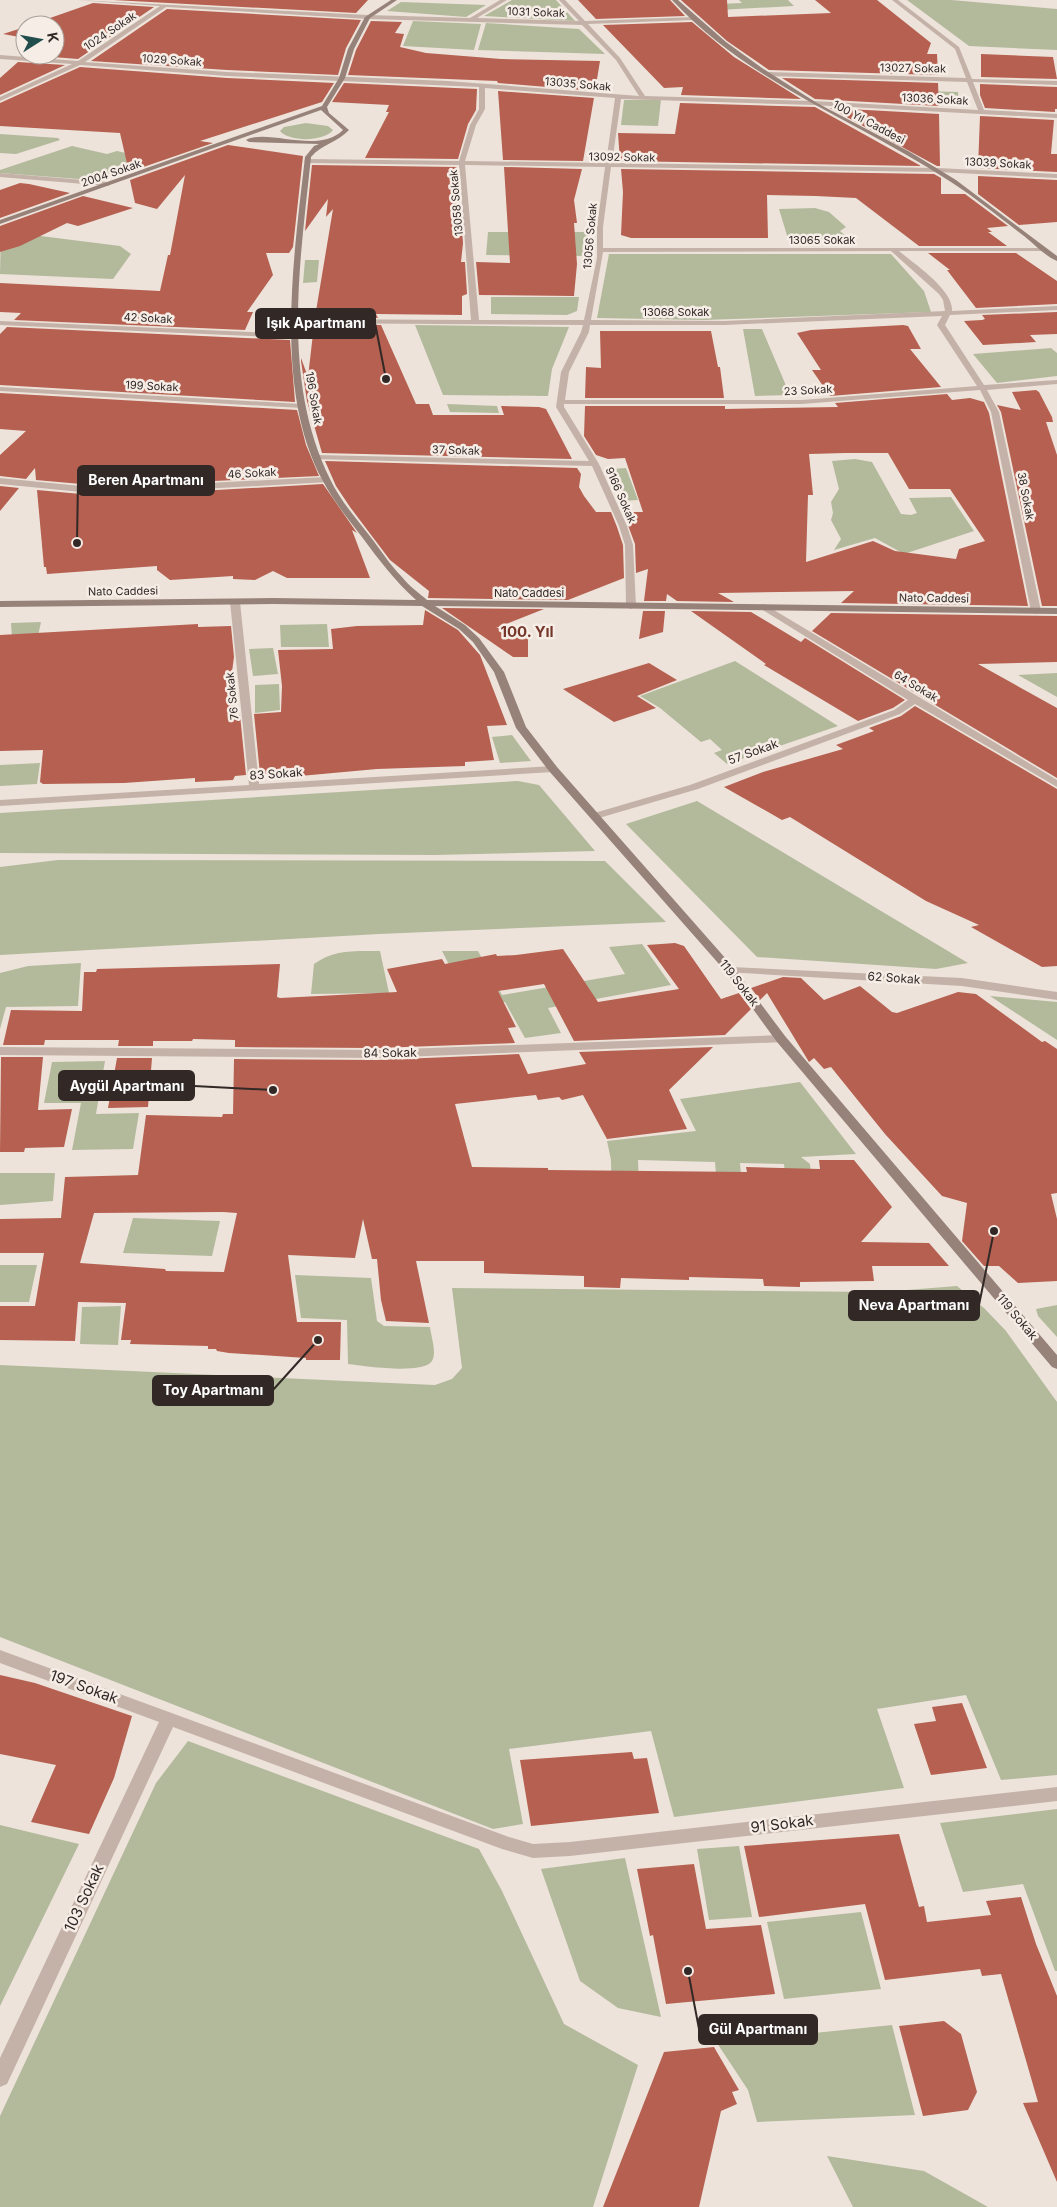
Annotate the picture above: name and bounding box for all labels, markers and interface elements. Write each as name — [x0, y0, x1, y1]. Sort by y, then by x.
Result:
street label: 1031 Sokak — [507, 4, 565, 20]
street label: 1024 Sokak — [81, 8, 139, 54]
north arrow — [15, 15, 65, 65]
text: K — [44, 31, 63, 44]
street label: 1029 Sokak — [142, 51, 202, 69]
street label: 13027 Sokak — [880, 60, 946, 76]
street label: 13035 Sokak — [544, 74, 612, 94]
street label: 13036 Sokak — [901, 90, 969, 108]
street label: 100 Yıl Caddesi — [831, 97, 907, 147]
street label: 13092 Sokak — [589, 149, 655, 165]
street label: 13039 Sokak — [964, 154, 1032, 172]
street label: 2004 Sokak — [79, 156, 143, 190]
street label: 13058 Sokak — [446, 169, 466, 237]
street label: 13056 Sokak — [580, 202, 600, 270]
street label: 13065 Sokak — [789, 233, 855, 247]
street label: 13068 Sokak — [643, 305, 709, 319]
callout: Işık Apartmanı — [256, 309, 375, 338]
street label: 42 Sokak — [123, 310, 173, 326]
text: Işık Apartmanı — [266, 314, 366, 331]
street label: 196 Sokak — [302, 371, 326, 425]
street label: 199 Sokak — [125, 378, 179, 394]
street label: 23 Sokak — [783, 382, 833, 398]
street label: 37 Sokak — [432, 442, 480, 458]
street label: 46 Sokak — [227, 465, 277, 481]
street label: 9166 Sokak — [602, 465, 640, 525]
callout: Beren Apartmanı — [78, 466, 214, 495]
text: Beren Apartmanı — [88, 471, 204, 488]
street label: 38 Sokak — [1014, 471, 1038, 521]
street label: Nato Caddesi — [88, 583, 158, 599]
street label: Nato Caddesi — [494, 586, 564, 600]
street label: Nato Caddesi — [899, 590, 969, 606]
district label: 100. Yıl — [500, 622, 554, 641]
street label: 64 Sokak — [891, 667, 941, 705]
street label: 76 Sokak — [223, 671, 241, 721]
street label: 57 Sokak — [726, 735, 780, 768]
street label: 83 Sokak — [249, 764, 303, 783]
street label: 119 Sokak — [716, 956, 763, 1009]
street label: 62 Sokak — [867, 968, 921, 987]
street label: 84 Sokak — [363, 1045, 417, 1060]
callout: Aygül Apartmanı — [59, 1071, 194, 1100]
text: Aygül Apartmanı — [70, 1077, 184, 1094]
callout: Neva Apartmanı — [849, 1291, 979, 1320]
street label: 119 Sokak — [994, 1291, 1041, 1343]
text: Neva Apartmanı — [859, 1296, 969, 1313]
callout: Toy Apartmanı — [153, 1376, 273, 1405]
text: Toy Apartmanı — [163, 1381, 263, 1398]
street label: 197 Sokak — [47, 1665, 122, 1708]
street label: 91 Sokak — [749, 1810, 815, 1837]
street label: 103 Sokak — [60, 1860, 108, 1935]
callout: Gül Apartmanı — [699, 2015, 817, 2044]
text: Gül Apartmanı — [709, 2020, 807, 2037]

